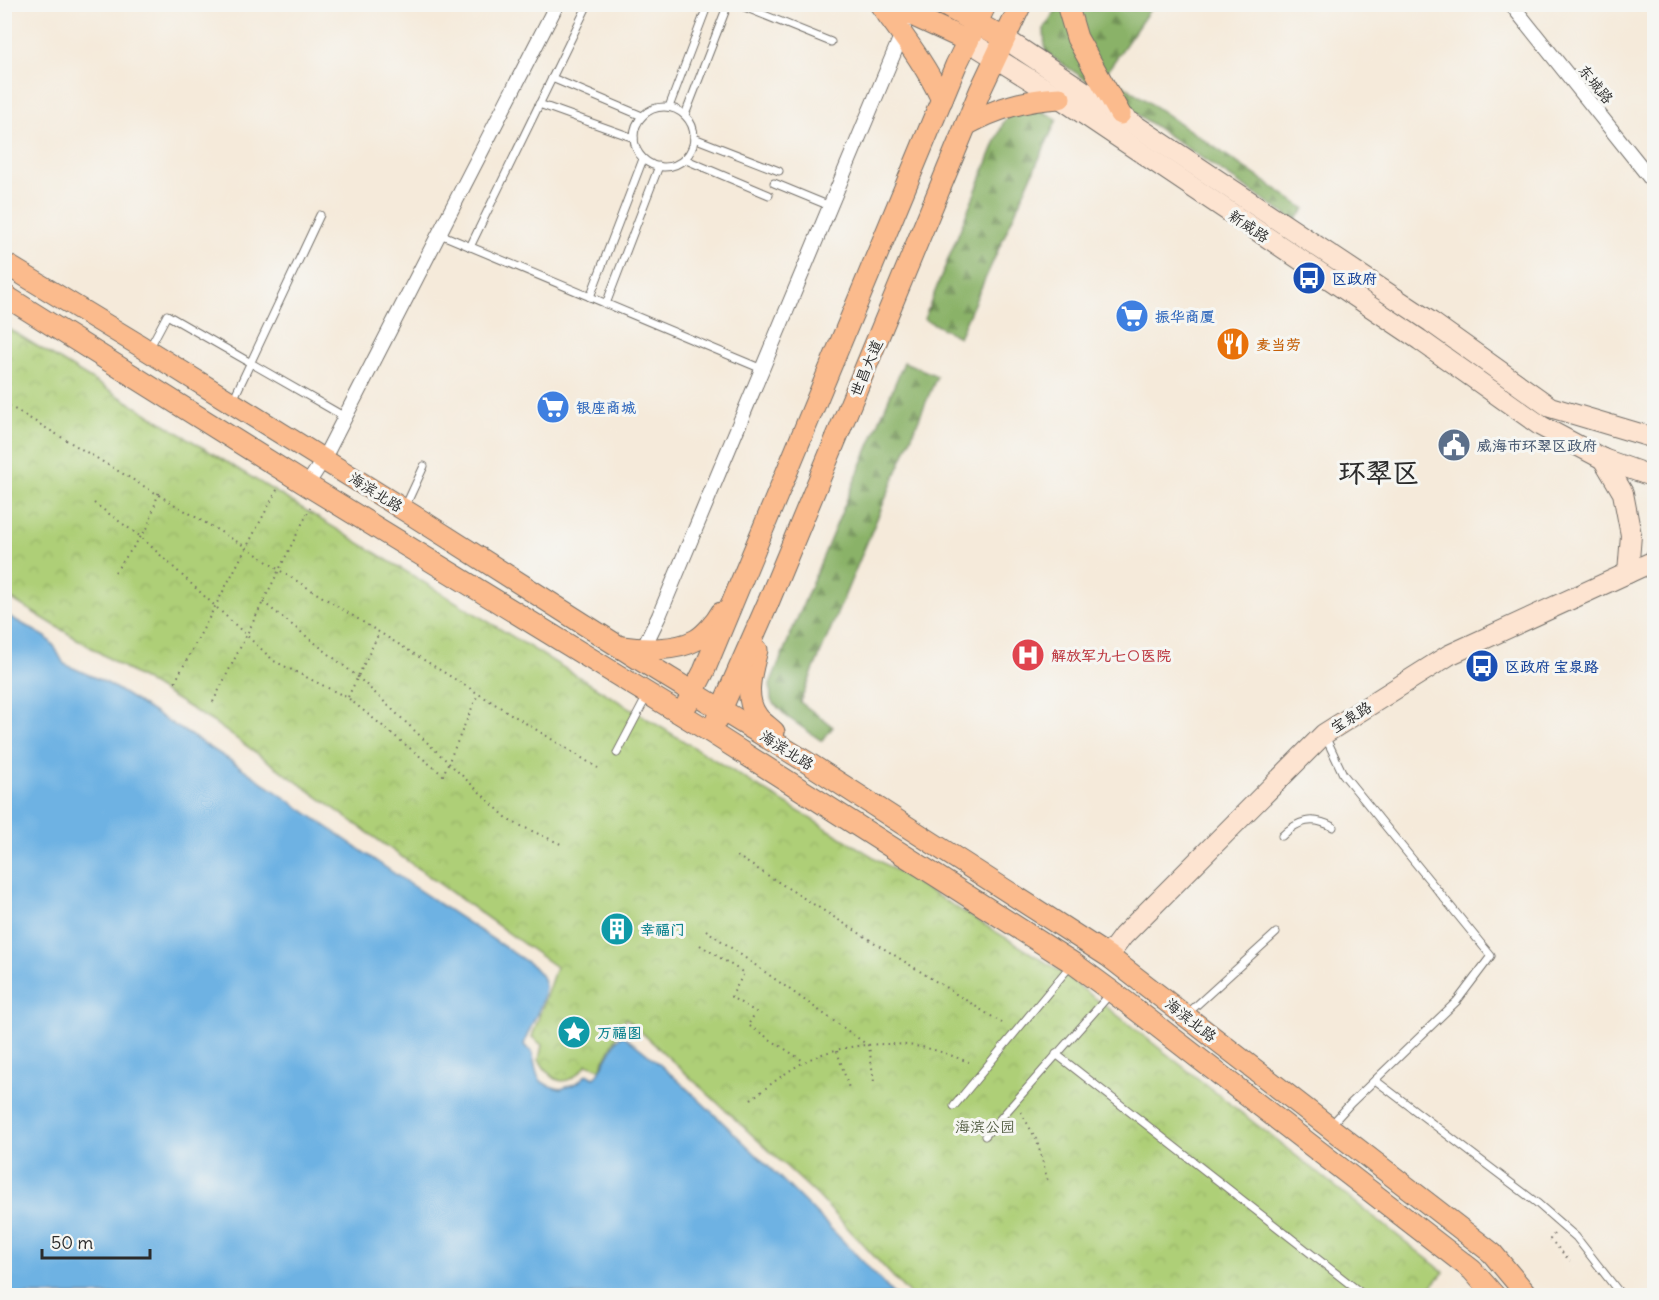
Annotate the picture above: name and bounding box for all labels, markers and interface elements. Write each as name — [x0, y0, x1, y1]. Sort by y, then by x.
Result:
street label: 东城路 — [1574, 61, 1618, 107]
street label: 新威路 — [1225, 206, 1273, 246]
bus stop icon: 区政府 — [1291, 260, 1327, 296]
place label: 区政府 — [1332, 269, 1377, 288]
supermarket icon: 振华商厦 — [1114, 298, 1150, 334]
place label: 振华商厦 — [1155, 307, 1215, 326]
restaurant icon: 麦当劳 — [1215, 326, 1251, 362]
place label: 麦当劳 — [1256, 335, 1301, 354]
street label: 世昌大道 — [846, 337, 886, 399]
supermarket icon: 银座商城 — [535, 389, 571, 425]
place label: 银座商城 — [576, 398, 636, 417]
public building icon: 威海市环翠区政府 — [1436, 427, 1472, 463]
place label: 威海市环翠区政府 — [1477, 436, 1597, 455]
district label: 环翠区 — [1339, 455, 1420, 489]
street label: 海滨北路 — [346, 468, 406, 516]
hospital icon: 解放军九七〇医院 — [1010, 637, 1046, 673]
place label: 解放军九七〇医院 — [1051, 646, 1171, 665]
bus stop icon: 区政府 宝泉路 — [1464, 648, 1500, 684]
place label: 区政府 宝泉路 — [1505, 657, 1599, 676]
street label: 宝泉路 — [1327, 697, 1375, 737]
street label: 海滨北路 — [757, 726, 817, 774]
building icon: 幸福门 — [599, 911, 635, 947]
place label: 幸福门 — [640, 920, 685, 939]
street label: 海滨北路 — [1162, 994, 1220, 1046]
place icon: 万福图 — [556, 1014, 592, 1050]
place label: 万福图 — [597, 1023, 642, 1042]
park label: 海滨公园 — [955, 1117, 1015, 1136]
scale bar — [42, 1222, 150, 1260]
text: 50 m — [51, 1231, 93, 1254]

